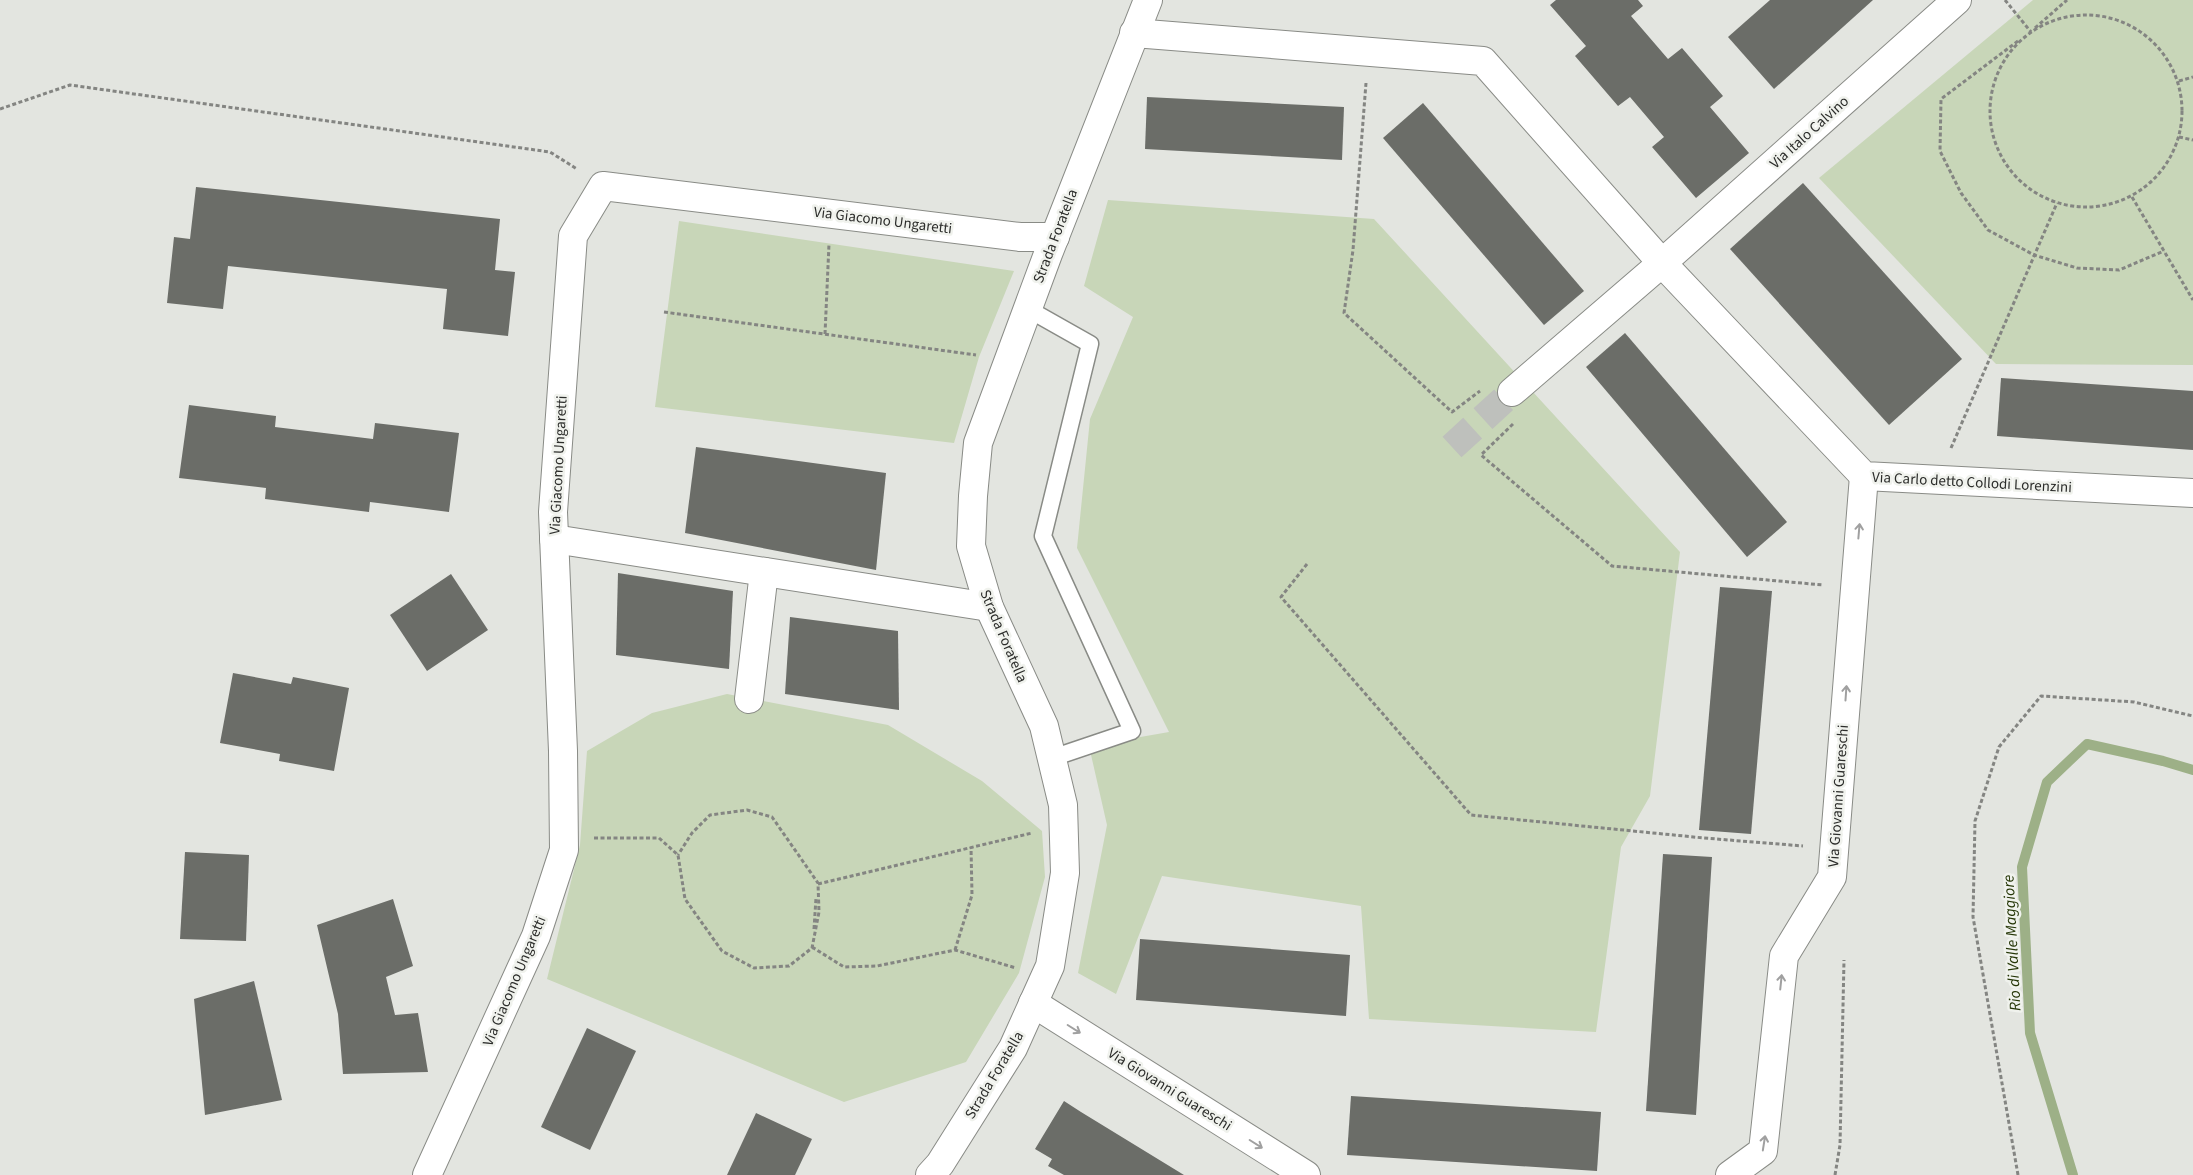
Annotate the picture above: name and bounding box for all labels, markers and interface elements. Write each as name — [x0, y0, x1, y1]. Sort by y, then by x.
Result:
street label: Via Italo Calvino — [1765, 91, 1854, 174]
street label: Strada Foratella — [1028, 186, 1083, 286]
street label: Via Giacomo Ungaretti — [813, 202, 953, 239]
street label: Via Giacomo Ungaretti — [544, 395, 573, 535]
street label: Via Carlo detto Collodi Lorenzini — [1872, 467, 2072, 498]
one-way arrow — [1854, 524, 1864, 540]
street label: Strada Foratella — [975, 586, 1033, 686]
one-way arrow — [1841, 686, 1850, 702]
street label: Via Giovanni Guareschi — [1823, 724, 1854, 868]
water label: Rio di Valle Maggiore — [1997, 874, 2027, 1012]
street label: Via Giacomo Ungaretti — [478, 913, 551, 1049]
one-way arrow — [1776, 974, 1786, 990]
one-way arrow — [1067, 1025, 1081, 1035]
street label: Strada Foratella — [960, 1027, 1029, 1123]
street label: Via Giovanni Guareschi — [1104, 1043, 1236, 1136]
one-way arrow — [1759, 1136, 1769, 1152]
one-way arrow — [1249, 1139, 1263, 1149]

